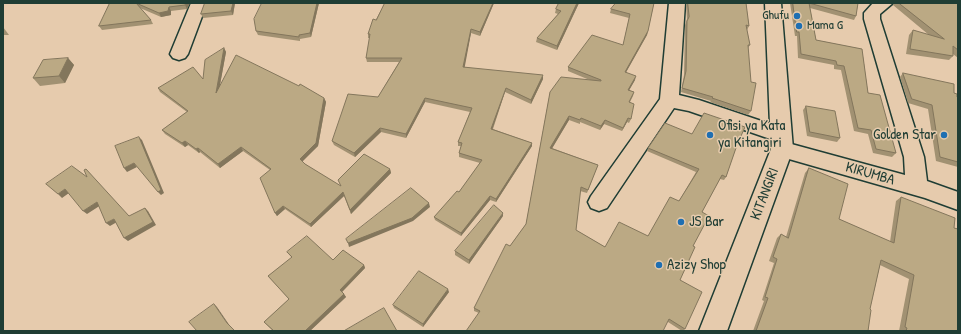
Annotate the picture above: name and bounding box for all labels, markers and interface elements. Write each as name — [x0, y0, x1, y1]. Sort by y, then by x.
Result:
place label: Ghufu — [762, 8, 789, 24]
marker: Ghufu — [792, 11, 802, 21]
place label: Mama G — [807, 18, 843, 34]
marker: Mama G — [794, 21, 804, 31]
place label: Ofisi ya Kata ya Kitangiri — [718, 117, 785, 152]
place label: Golden Star — [873, 126, 936, 144]
marker: Ofisi ya Kata ya Kitangiri — [705, 130, 715, 140]
marker: Golden Star — [939, 130, 949, 140]
street label: KIRUMBA — [843, 158, 897, 190]
street label: KITANGIRI — [747, 165, 783, 223]
place label: JS Bar — [689, 213, 724, 231]
marker: JS Bar — [676, 217, 686, 227]
place label: Azizy Shop — [667, 256, 726, 274]
marker: Azizy Shop — [654, 260, 664, 270]

